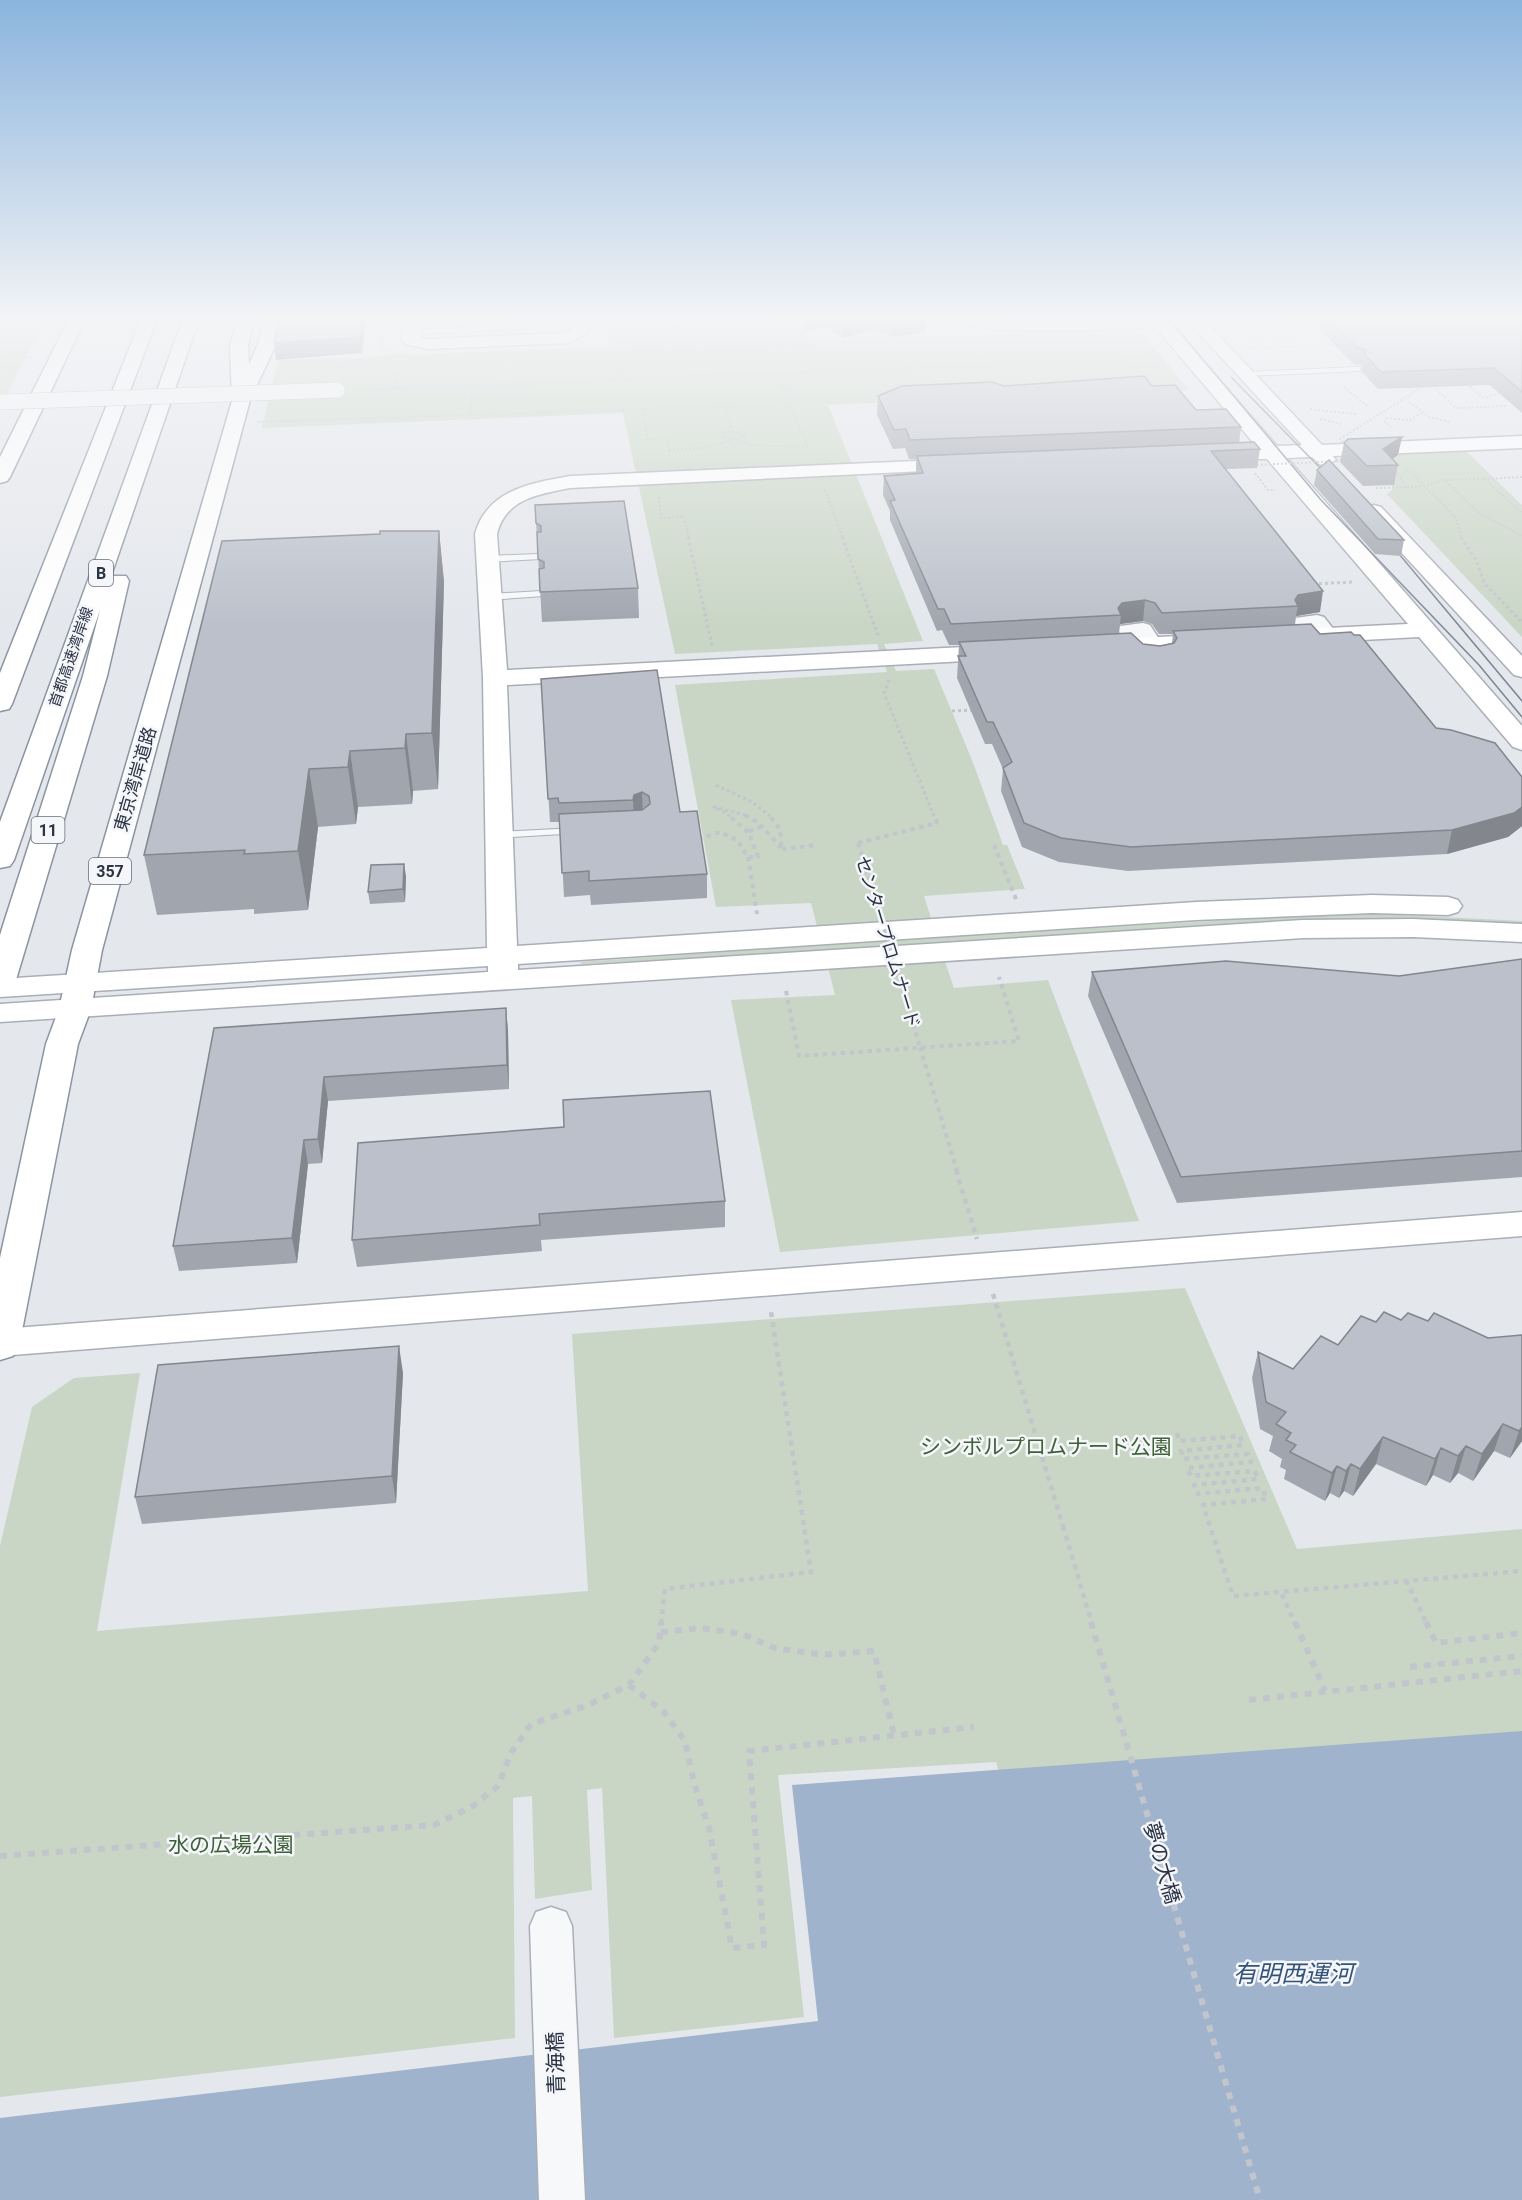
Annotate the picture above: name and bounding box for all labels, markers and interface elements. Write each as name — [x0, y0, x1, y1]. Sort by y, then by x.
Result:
road number: B — [89, 560, 113, 586]
street label: 首都高速湾岸線 — [45, 604, 97, 710]
street label: 東京湾岸道路 — [110, 724, 160, 834]
road number: 11 — [32, 817, 64, 843]
street label: センタープロムナード — [852, 853, 924, 1031]
road number: 357 — [89, 858, 131, 884]
park label: シンボルプロムナード公園 — [920, 1435, 1172, 1459]
street label: 夢の大橋 — [1139, 1819, 1185, 1907]
park label: 水の広場公園 — [168, 1833, 294, 1857]
water label: 有明西運河 — [1233, 1960, 1357, 1988]
street label: 青海橋 — [543, 2031, 569, 2095]

